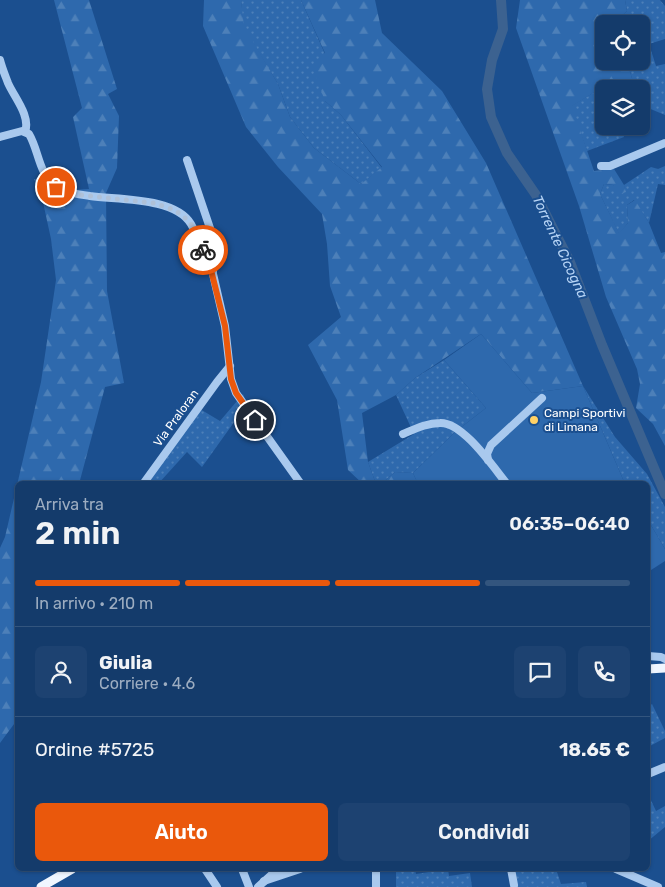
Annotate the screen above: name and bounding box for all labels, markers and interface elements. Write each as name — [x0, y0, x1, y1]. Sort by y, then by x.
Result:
map controls — [595, 15, 650, 135]
button: locate — [595, 15, 650, 70]
button: layers — [595, 80, 650, 135]
pin — [35, 166, 77, 208]
icon: bag — [42, 173, 70, 201]
water label: Torrente Cicogna — [529, 193, 591, 301]
courier — [178, 225, 228, 275]
icon: bike — [189, 236, 217, 264]
street label: Via Praloran — [151, 387, 201, 449]
pin — [234, 399, 276, 441]
icon: home — [241, 406, 269, 434]
place label: Campi Sportivi di Limana — [544, 406, 626, 434]
marker: Campi Sportivi di Limana — [528, 414, 540, 426]
text: Arriva tra — [35, 495, 104, 514]
text: 06:35–06:40 — [509, 512, 630, 535]
text: 2 min — [35, 514, 120, 552]
text: In arrivo · 210 m — [35, 594, 153, 613]
button: person — [35, 646, 87, 698]
button: chat — [514, 646, 566, 698]
button: phone — [578, 646, 630, 698]
text: Giulia — [99, 651, 152, 674]
text: Corriere · 4.6 — [99, 674, 195, 693]
text: Ordine #5725 — [35, 738, 154, 761]
text: 18.65 € — [559, 738, 630, 761]
button: Aiuto — [35, 803, 328, 861]
button: Condividi — [338, 803, 630, 861]

